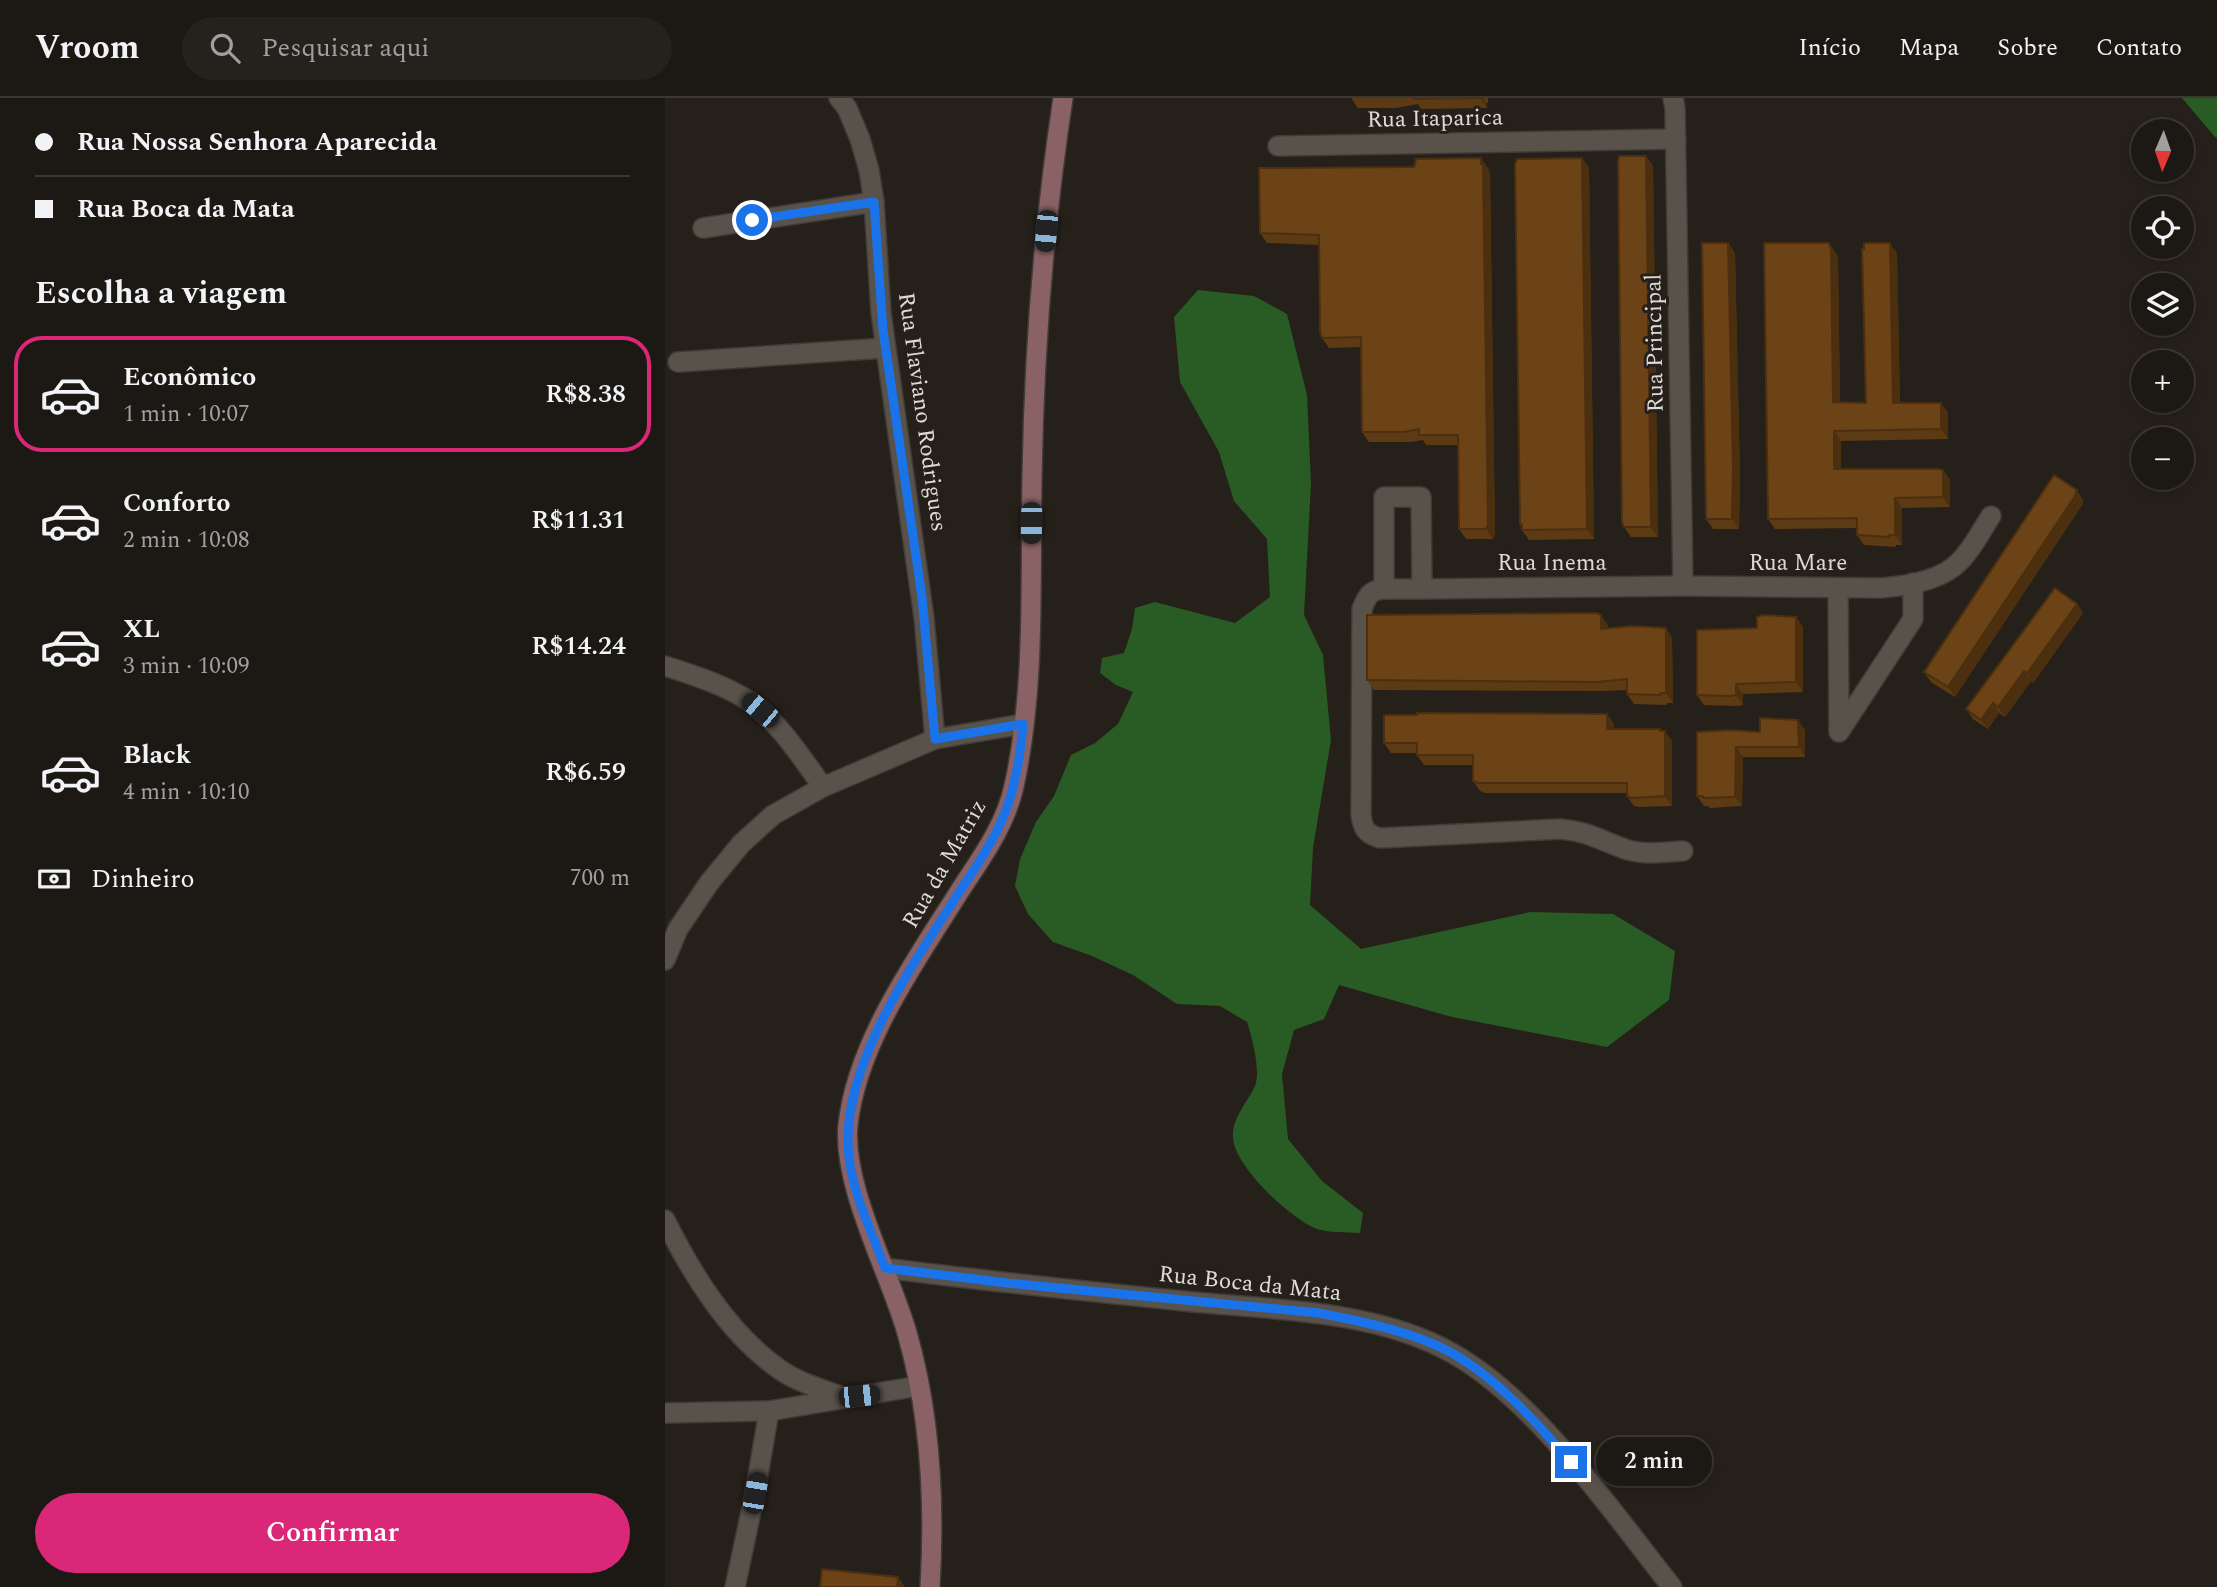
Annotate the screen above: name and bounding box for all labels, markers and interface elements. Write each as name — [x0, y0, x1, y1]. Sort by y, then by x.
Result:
search box — [182, 17, 672, 80]
text: Vroom — [35, 23, 140, 73]
text: Pesquisar aqui — [262, 28, 429, 68]
icon: search — [206, 29, 244, 67]
text: Início — [1798, 30, 1861, 66]
text: Mapa — [1899, 30, 1959, 66]
text: Sobre — [1997, 30, 2058, 66]
text: Contato — [2096, 30, 2182, 66]
street label: Rua Itaparica — [1366, 100, 1504, 138]
north arrow — [2131, 119, 2195, 182]
map controls — [2131, 119, 2194, 490]
text: Rua Nossa Senhora Aparecida — [77, 122, 437, 162]
text: Rua Boca da Mata — [77, 189, 295, 229]
button: locate — [2131, 196, 2194, 259]
route start — [736, 204, 768, 236]
car — [1034, 209, 1059, 253]
text: Escolha a viagem — [35, 269, 287, 318]
street label: Rua Principal — [1636, 273, 1674, 413]
button: layers — [2131, 273, 2194, 336]
street label: Rua Flaviano Rodrigues — [888, 290, 956, 534]
button: + — [2131, 350, 2194, 413]
text: Econômico — [123, 357, 256, 397]
icon: car — [39, 363, 102, 426]
text: R$8.38 — [545, 374, 626, 414]
text: 1 min · 10:07 — [123, 397, 250, 432]
button: − — [2131, 427, 2194, 490]
text: Conforto — [123, 483, 231, 523]
icon: car — [39, 489, 102, 552]
text: R$11.31 — [531, 500, 626, 540]
car — [1021, 502, 1042, 544]
text: 2 min · 10:08 — [123, 523, 250, 558]
street label: Rua Inema — [1497, 546, 1607, 581]
street label: Rua Mare — [1749, 546, 1847, 581]
text: XL — [123, 609, 160, 649]
icon: car — [39, 615, 102, 678]
text: R$14.24 — [531, 626, 626, 666]
text: 3 min · 10:09 — [123, 649, 250, 684]
car — [738, 688, 783, 732]
text: Black — [123, 735, 191, 775]
icon: car — [39, 741, 102, 804]
text: R$6.59 — [545, 752, 626, 792]
text: 4 min · 10:10 — [123, 775, 250, 810]
street label: Rua da Matriz — [894, 793, 996, 935]
text: Dinheiro — [91, 859, 195, 899]
icon: cash — [35, 860, 73, 898]
text: 700 m — [570, 861, 630, 896]
street label: Rua Boca da Mata — [1157, 1257, 1343, 1311]
car — [838, 1383, 881, 1409]
callout: 2 min — [1595, 1438, 1711, 1486]
text: 2 min — [1624, 1444, 1684, 1479]
route end — [1555, 1446, 1587, 1478]
car — [742, 1470, 769, 1516]
button: Confirmar — [35, 1493, 630, 1573]

